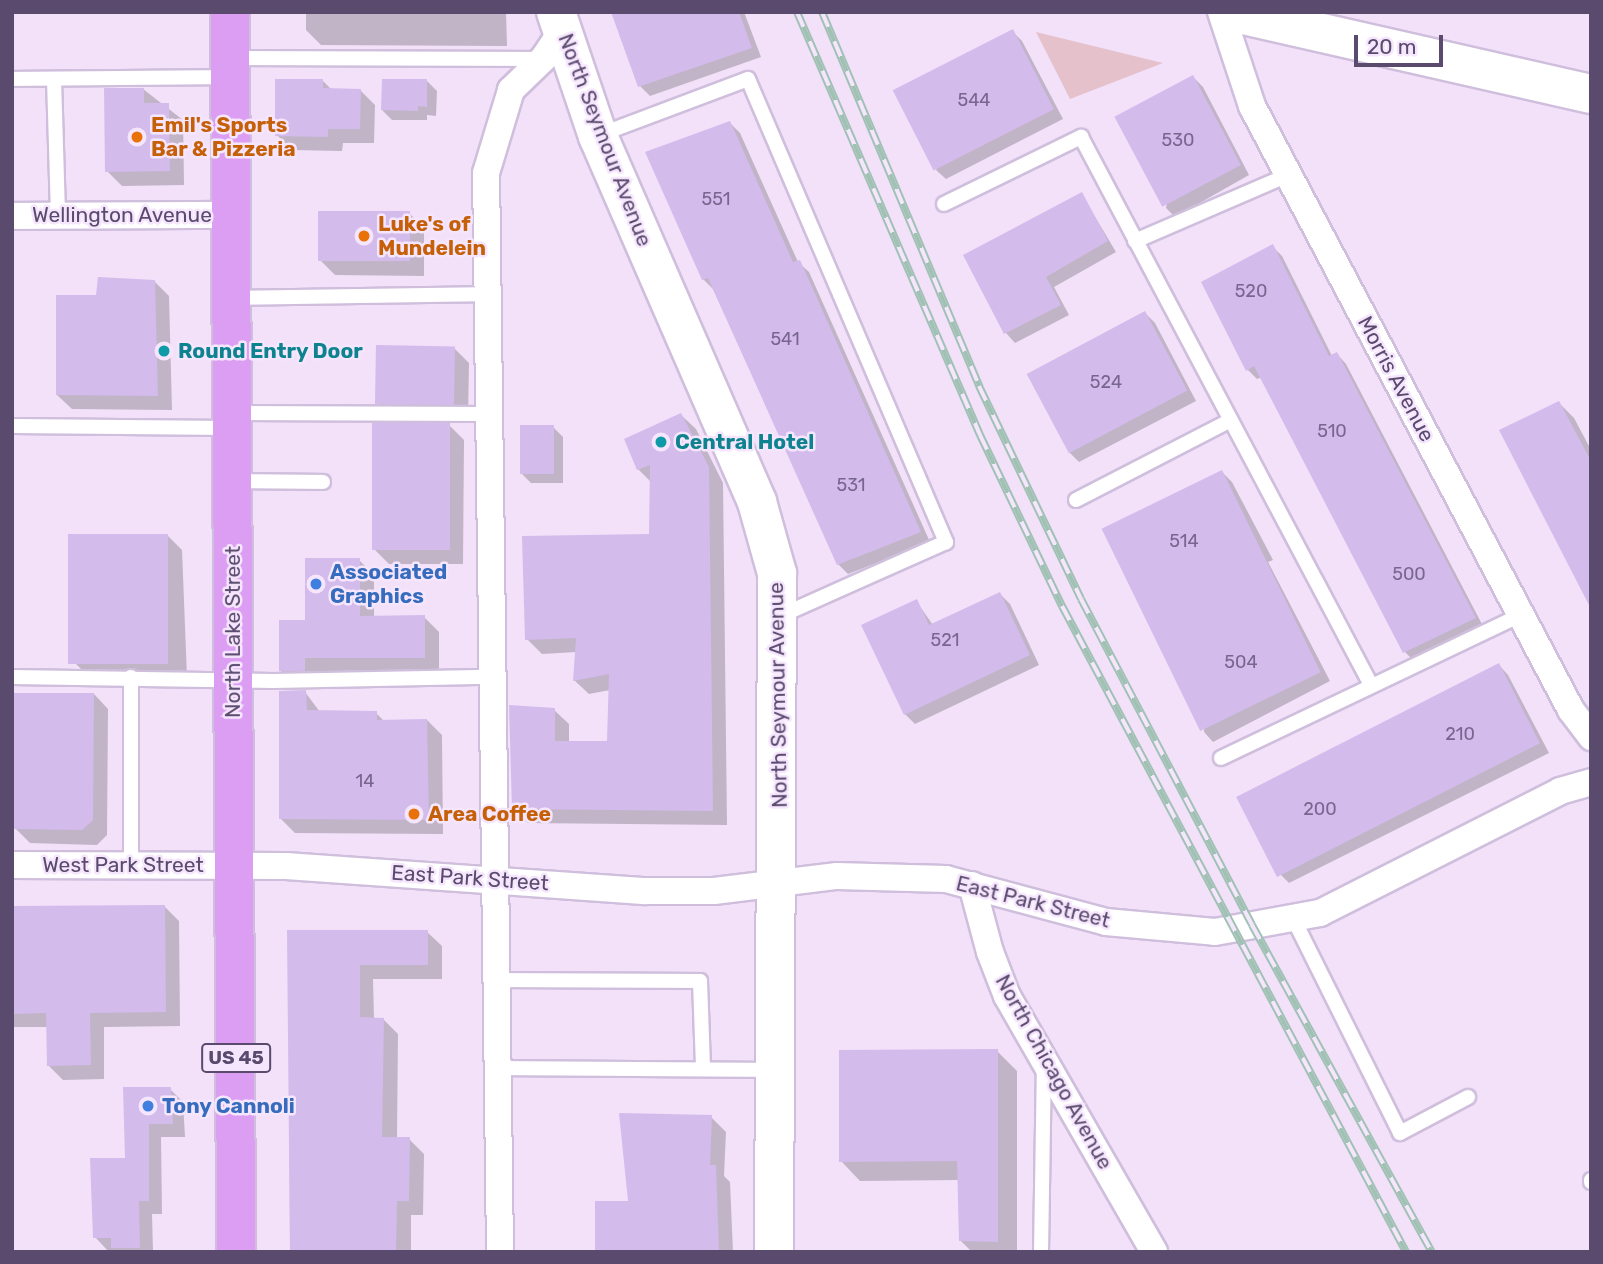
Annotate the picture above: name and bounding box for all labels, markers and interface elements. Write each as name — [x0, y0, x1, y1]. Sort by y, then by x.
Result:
scale bar — [1358, 21, 1447, 65]
street label: North Seymour Avenue — [553, 30, 657, 250]
text: 20 m — [1367, 34, 1416, 59]
house number: 544 — [957, 89, 991, 111]
place label: Emil's Sports Bar & Pizzeria — [151, 112, 296, 162]
marker: Emil's Sports Bar & Pizzeria — [129, 129, 145, 145]
house number: 530 — [1162, 129, 1194, 151]
house number: 551 — [702, 188, 730, 210]
street label: Wellington Avenue — [32, 202, 212, 228]
place label: Luke's of Mundelein — [378, 211, 486, 261]
marker: Luke's of Mundelein — [356, 228, 372, 244]
house number: 520 — [1235, 280, 1267, 302]
street label: Morris Avenue — [1352, 312, 1440, 446]
house number: 541 — [770, 328, 800, 350]
place label: Round Entry Door — [178, 338, 363, 364]
marker: Round Entry Door — [156, 343, 172, 359]
house number: 524 — [1090, 371, 1122, 393]
house number: 510 — [1317, 420, 1347, 442]
place label: Central Hotel — [675, 429, 814, 455]
marker: Central Hotel — [653, 434, 669, 450]
house number: 531 — [837, 474, 865, 496]
house number: 514 — [1169, 530, 1199, 552]
street label: North Lake Street — [220, 546, 246, 718]
place label: Associated Graphics — [330, 559, 447, 609]
house number: 500 — [1392, 563, 1426, 585]
marker: Associated Graphics — [308, 576, 324, 592]
street label: North Seymour Avenue — [763, 581, 793, 809]
house number: 521 — [931, 629, 959, 651]
house number: 504 — [1224, 651, 1258, 673]
house number: 210 — [1445, 723, 1475, 745]
house number: 14 — [356, 770, 374, 792]
house number: 200 — [1303, 798, 1337, 820]
place label: Area Coffee — [428, 801, 551, 827]
marker: Area Coffee — [406, 806, 422, 822]
street label: West Park Street — [42, 852, 204, 878]
street label: East Park Street — [390, 860, 550, 896]
street label: East Park Street — [953, 871, 1113, 933]
street label: North Chicago Avenue — [990, 970, 1118, 1174]
road number: US 45 — [201, 1042, 271, 1074]
place label: Tony Cannoli — [162, 1093, 295, 1119]
marker: Tony Cannoli — [140, 1098, 156, 1114]

